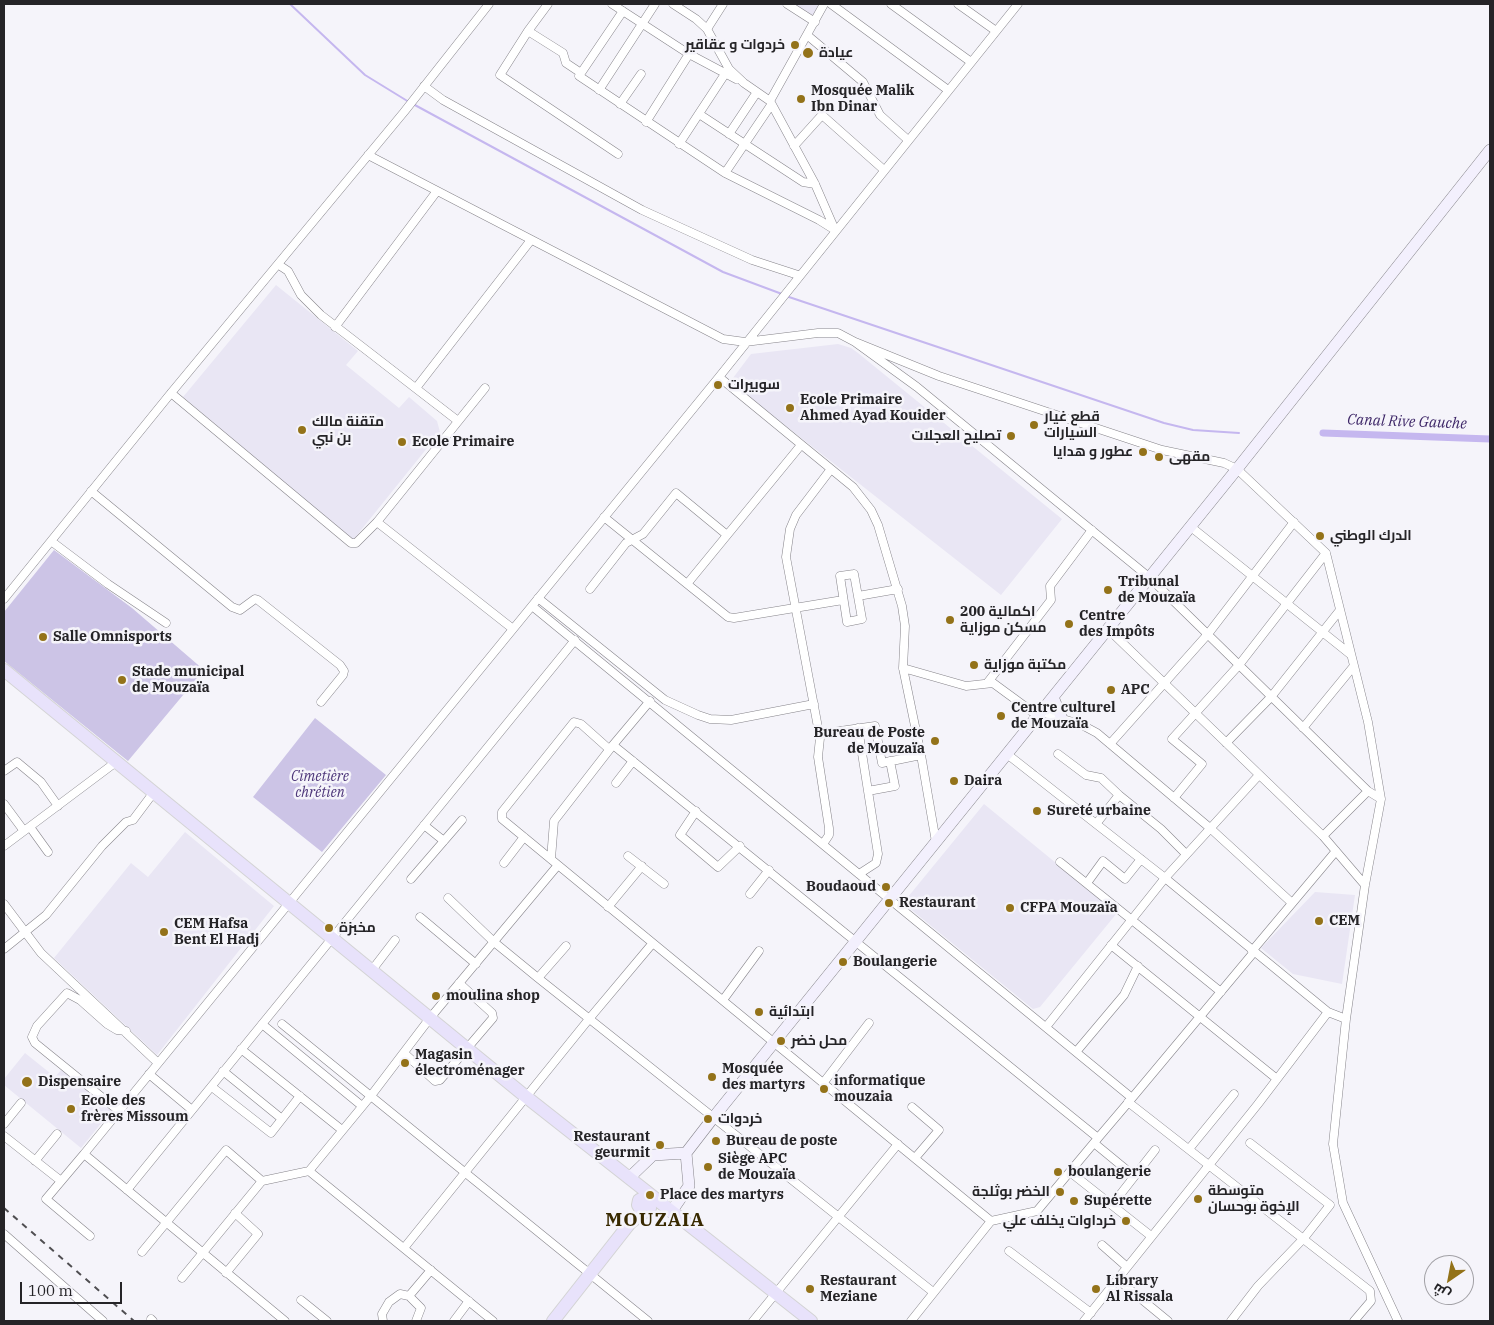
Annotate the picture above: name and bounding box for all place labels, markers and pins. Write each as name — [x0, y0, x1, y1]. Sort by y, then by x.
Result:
place label: خردوات و عقاقير — [685, 37, 785, 53]
marker: خردوات و عقاقير — [789, 39, 801, 51]
place label: عيادة — [819, 45, 853, 61]
marker: عيادة — [801, 46, 815, 60]
place label: Mosquée Malik Ibn Dinar — [811, 83, 914, 115]
marker: Mosquée Malik Ibn Dinar — [795, 93, 807, 105]
place label: سوبيرات — [728, 377, 780, 393]
marker: سوبيرات — [712, 379, 724, 391]
place label: Ecole Primaire Ahmed Ayad Kouider — [800, 392, 946, 424]
marker: Ecole Primaire Ahmed Ayad Kouider — [784, 402, 796, 414]
place label: قطع غيار السيارات — [1044, 409, 1100, 442]
place label: متقنة مالك بن نبي — [312, 414, 384, 447]
marker: قطع غيار السيارات — [1028, 419, 1040, 431]
marker: متقنة مالك بن نبي — [296, 424, 308, 436]
place label: تصليح العجلات — [912, 428, 1001, 444]
marker: تصليح العجلات — [1005, 430, 1017, 442]
place label: Ecole Primaire — [412, 434, 514, 450]
marker: Ecole Primaire — [396, 436, 408, 448]
place label: عطور و هدايا — [1053, 444, 1133, 460]
marker: عطور و هدايا — [1137, 446, 1149, 458]
place label: مقهى — [1169, 449, 1210, 465]
marker: مقهى — [1153, 451, 1165, 463]
place label: الدرك الوطني — [1330, 528, 1412, 544]
marker: الدرك الوطني — [1314, 530, 1326, 542]
place label: Tribunal de Mouzaïa — [1118, 574, 1196, 606]
marker: Tribunal de Mouzaïa — [1102, 584, 1114, 596]
place label: اكمالية 200 مسكن موزاية — [960, 604, 1046, 636]
place label: Centre des Impôts — [1079, 608, 1155, 640]
marker: اكمالية 200 مسكن موزاية — [944, 614, 956, 626]
marker: Centre des Impôts — [1063, 618, 1075, 630]
place label: Salle Omnisports — [53, 629, 172, 645]
marker: Salle Omnisports — [37, 631, 49, 643]
place label: مكتبة موزاية — [984, 657, 1066, 673]
marker: مكتبة موزاية — [968, 659, 980, 671]
place label: Stade municipal de Mouzaïa — [132, 664, 244, 696]
marker: Stade municipal de Mouzaïa — [116, 674, 128, 686]
place label: APC — [1121, 682, 1150, 698]
marker: APC — [1105, 684, 1117, 696]
place label: Centre culturel de Mouzaïa — [1011, 700, 1115, 732]
marker: Centre culturel de Mouzaïa — [995, 710, 1007, 722]
place label: Bureau de Poste de Mouzaïa — [813, 725, 925, 758]
marker: Bureau de Poste de Mouzaïa — [929, 735, 941, 747]
place label: Daira — [964, 773, 1002, 789]
marker: Daira — [948, 775, 960, 787]
place label: Sureté urbaine — [1047, 803, 1151, 819]
marker: Sureté urbaine — [1031, 805, 1043, 817]
place label: Boudaoud — [806, 879, 876, 895]
marker: Boudaoud — [880, 881, 892, 893]
place label: Restaurant — [899, 895, 976, 911]
marker: Restaurant — [883, 897, 895, 909]
place label: CFPA Mouzaïa — [1020, 900, 1118, 916]
marker: CFPA Mouzaïa — [1004, 902, 1016, 914]
place label: CEM — [1329, 913, 1360, 929]
marker: CEM — [1313, 915, 1325, 927]
place label: CEM Hafsa Bent El Hadj — [174, 916, 259, 949]
place label: مخبزة — [339, 920, 376, 936]
marker: مخبزة — [323, 922, 335, 934]
marker: CEM Hafsa Bent El Hadj — [158, 926, 170, 938]
place label: Boulangerie — [853, 954, 937, 970]
marker: Boulangerie — [837, 956, 849, 968]
place label: moulina shop — [446, 988, 540, 1004]
marker: moulina shop — [430, 990, 442, 1002]
place label: ابتدائية — [769, 1004, 815, 1020]
marker: ابتدائية — [753, 1006, 765, 1018]
place label: محل خضر — [791, 1033, 847, 1049]
marker: محل خضر — [775, 1035, 787, 1047]
place label: Magasin électroménager — [415, 1047, 525, 1080]
marker: Magasin électroménager — [399, 1057, 411, 1069]
place label: Mosquée des martyrs — [722, 1061, 805, 1094]
marker: Mosquée des martyrs — [706, 1071, 718, 1083]
place label: informatique mouzaia — [834, 1073, 925, 1106]
place label: Dispensaire — [38, 1074, 121, 1090]
marker: Dispensaire — [20, 1075, 34, 1089]
marker: informatique mouzaia — [818, 1083, 830, 1095]
place label: Ecole des frères Missoum — [81, 1093, 189, 1126]
marker: Ecole des frères Missoum — [65, 1103, 77, 1115]
place label: خردوات — [718, 1111, 762, 1127]
marker: خردوات — [702, 1113, 714, 1125]
place label: Restaurant geurmit — [573, 1129, 650, 1162]
place label: Bureau de poste — [726, 1133, 837, 1149]
marker: Bureau de poste — [710, 1135, 722, 1147]
marker: Restaurant geurmit — [654, 1139, 666, 1151]
place label: Siège APC de Mouzaïa — [718, 1151, 796, 1184]
marker: Siège APC de Mouzaïa — [702, 1161, 714, 1173]
place label: boulangerie — [1068, 1164, 1151, 1180]
marker: boulangerie — [1052, 1166, 1064, 1178]
place label: متوسطة الإخوة بوحسان — [1208, 1183, 1300, 1216]
place label: الخضر بوثلجة — [972, 1184, 1050, 1200]
marker: الخضر بوثلجة — [1054, 1186, 1066, 1198]
place label: Place des martyrs — [660, 1187, 784, 1203]
marker: Place des martyrs — [644, 1189, 656, 1201]
place label: Supérette — [1084, 1193, 1152, 1209]
marker: متوسطة الإخوة بوحسان — [1192, 1193, 1204, 1205]
marker: Supérette — [1068, 1195, 1080, 1207]
place label: خرداوات يخلف علي — [1003, 1213, 1116, 1229]
marker: خرداوات يخلف علي — [1120, 1215, 1132, 1227]
place label: Restaurant Meziane — [820, 1273, 897, 1305]
place label: Library Al Rissala — [1106, 1273, 1173, 1305]
marker: Restaurant Meziane — [804, 1283, 816, 1295]
marker: Library Al Rissala — [1090, 1283, 1102, 1295]

